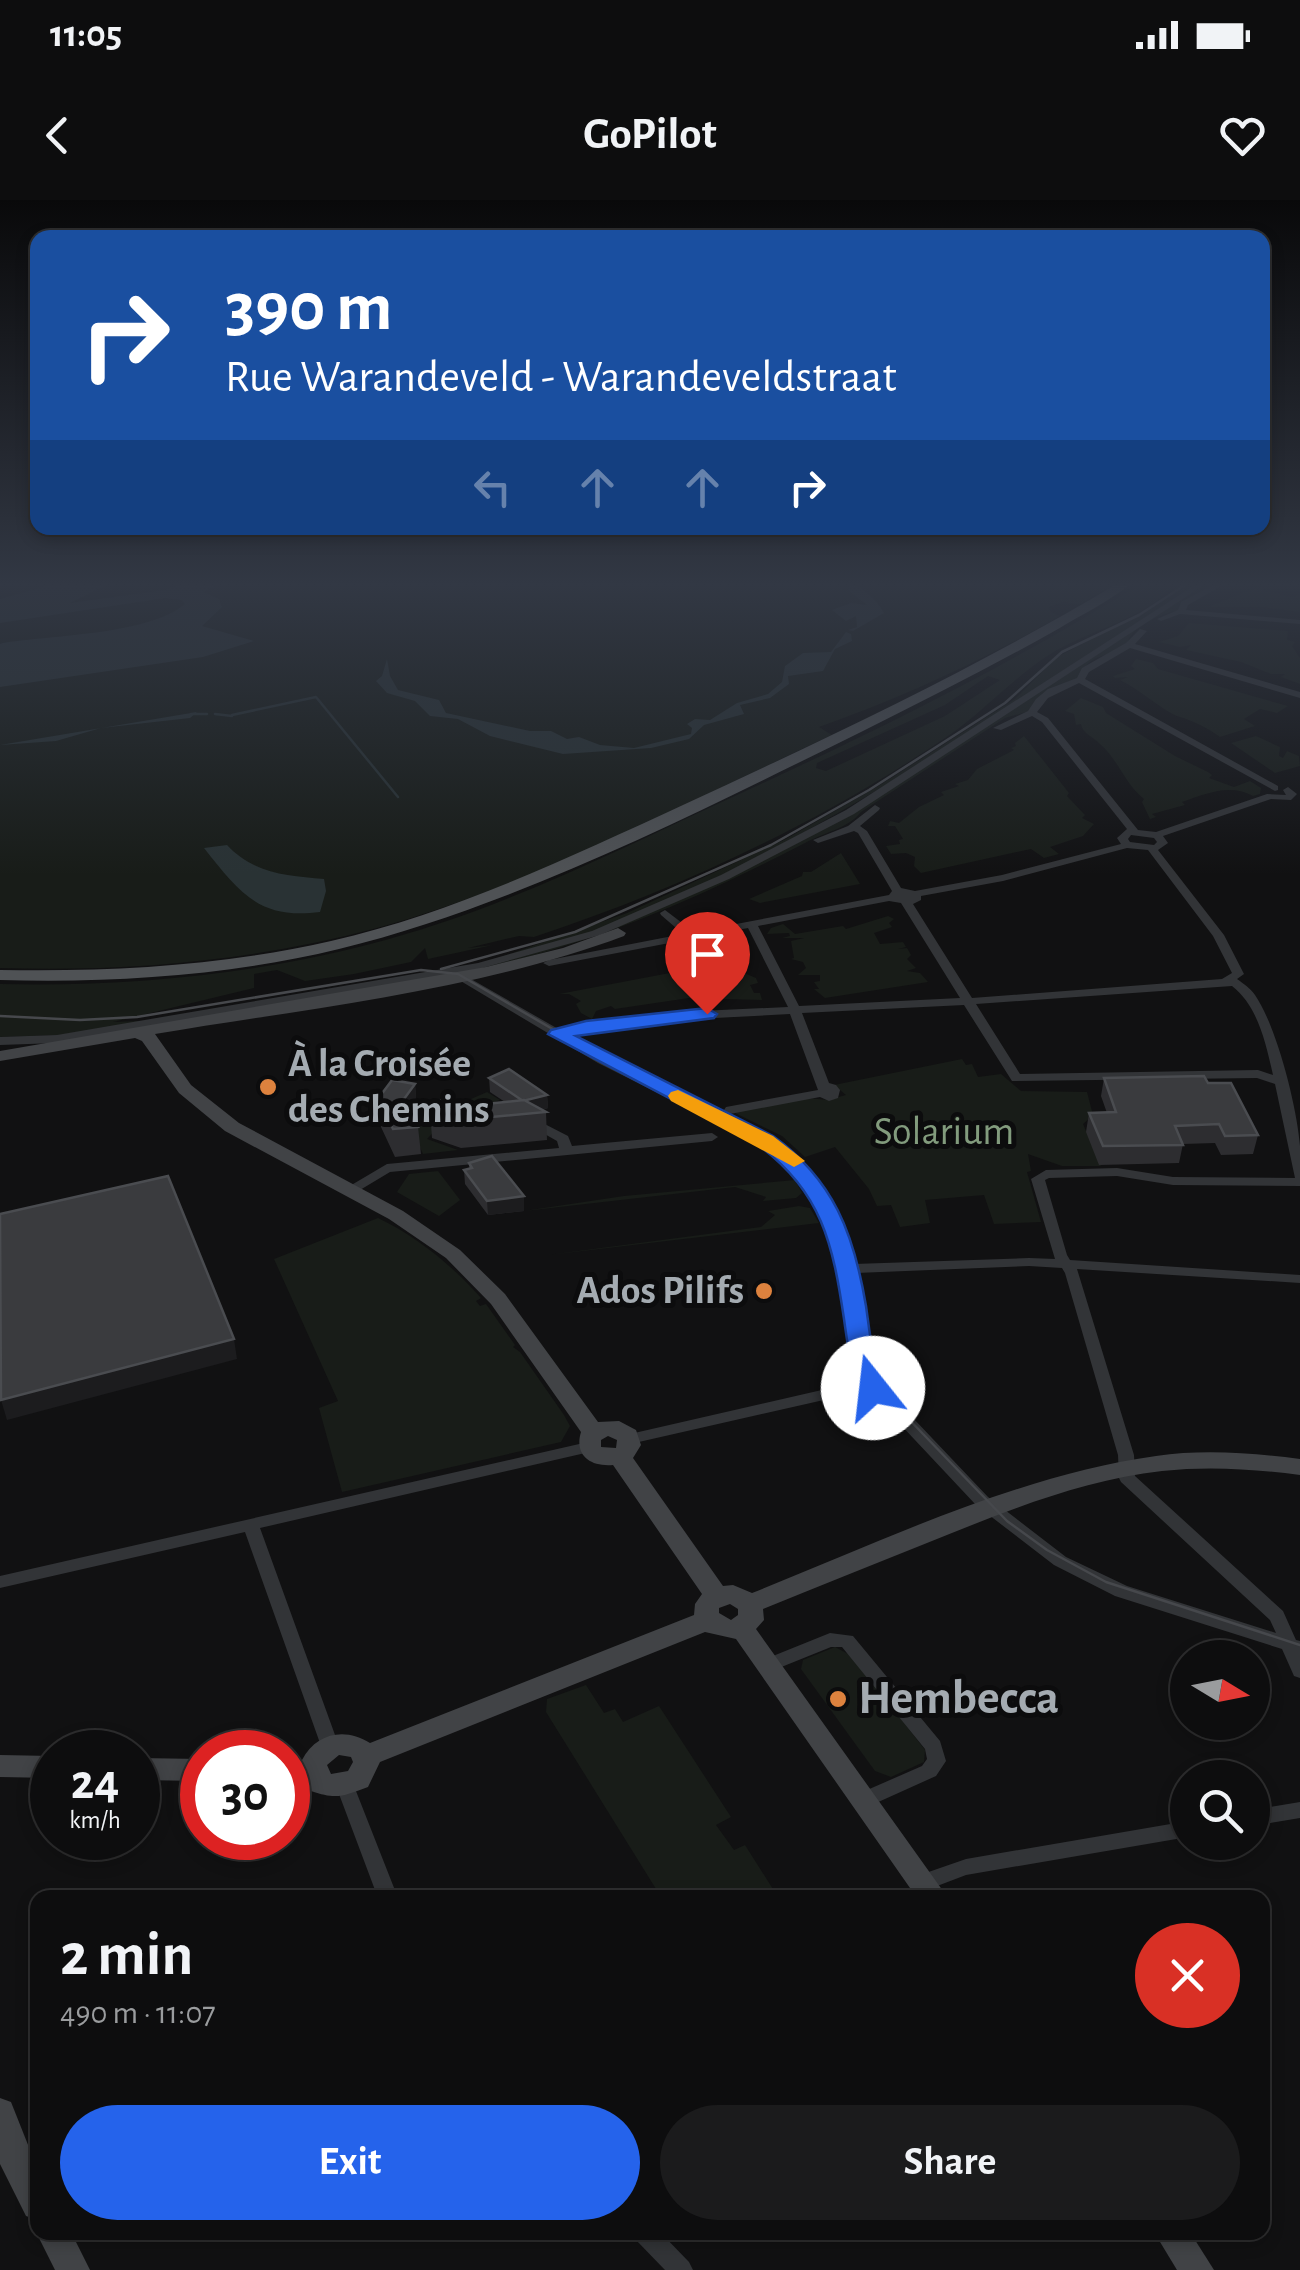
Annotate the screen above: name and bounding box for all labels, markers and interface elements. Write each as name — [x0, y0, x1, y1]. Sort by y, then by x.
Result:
text: 11:05 — [50, 16, 122, 54]
icon: back — [30, 108, 85, 163]
icon: heart — [1215, 108, 1270, 163]
text: GoPilot — [583, 112, 717, 157]
icon: right — [60, 270, 190, 400]
text: 390 m — [225, 273, 393, 343]
text: Rue Warandeveld - Warandeveldstraat — [225, 355, 897, 400]
icon: left — [465, 460, 520, 515]
icon: ahead — [570, 460, 625, 515]
icon: ahead — [675, 460, 730, 515]
icon: right — [780, 460, 835, 515]
pin — [665, 912, 750, 1015]
icon: arrive — [680, 927, 735, 982]
place label: À la Croisée des Chemins — [288, 1040, 490, 1130]
marker: À la Croisée des Chemins — [257, 1076, 279, 1098]
park label: Solarium — [874, 1112, 1014, 1152]
place label: Ados Pilifs — [576, 1271, 744, 1311]
marker: Ados Pilifs — [753, 1280, 775, 1302]
position arrow — [821, 1336, 925, 1440]
north arrow — [1170, 1640, 1270, 1740]
map controls — [1170, 1640, 1270, 1860]
place label: Hembecca — [858, 1675, 1059, 1723]
marker: Hembecca — [827, 1688, 849, 1710]
speed limit sign: 30 — [180, 1730, 310, 1860]
text: 24 — [71, 1758, 119, 1808]
button: search — [1170, 1760, 1270, 1860]
text: km/h — [69, 1808, 121, 1833]
button: close — [1135, 1923, 1240, 2028]
text: 2 min — [60, 1926, 193, 1986]
text: 490 m · 11:07 — [60, 1997, 216, 2029]
button: Exit — [60, 2105, 640, 2220]
button: Share — [660, 2105, 1240, 2220]

